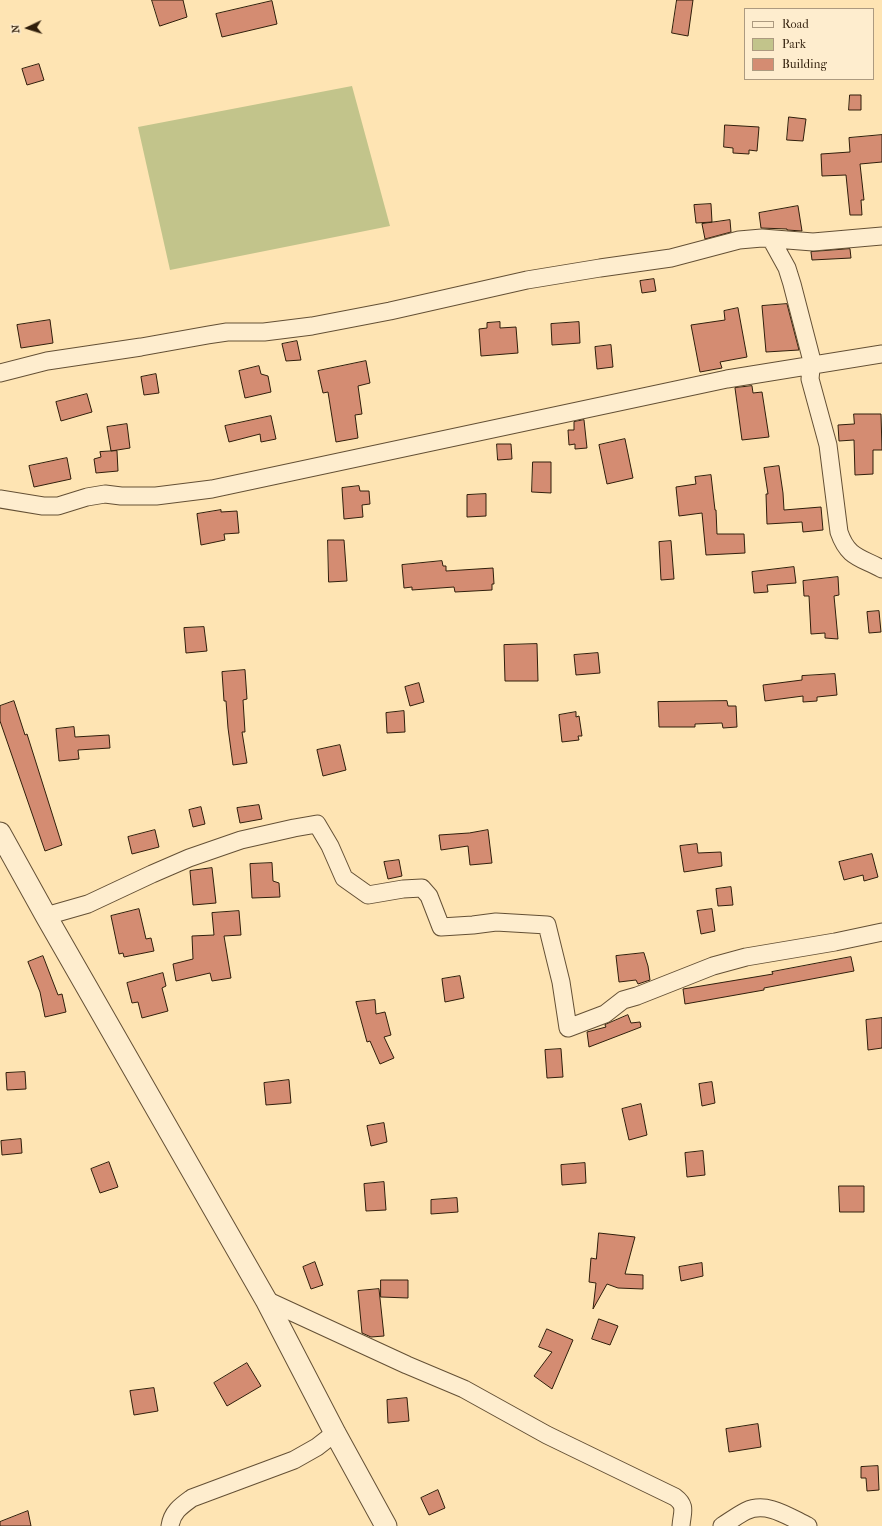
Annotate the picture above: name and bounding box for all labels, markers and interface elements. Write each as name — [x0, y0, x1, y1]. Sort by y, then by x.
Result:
north arrow — [8, 8, 48, 48]
legend — [744, 8, 874, 80]
text: Road — [782, 17, 809, 31]
text: N — [9, 24, 22, 34]
text: Park — [782, 37, 806, 51]
text: Building — [782, 57, 827, 71]

